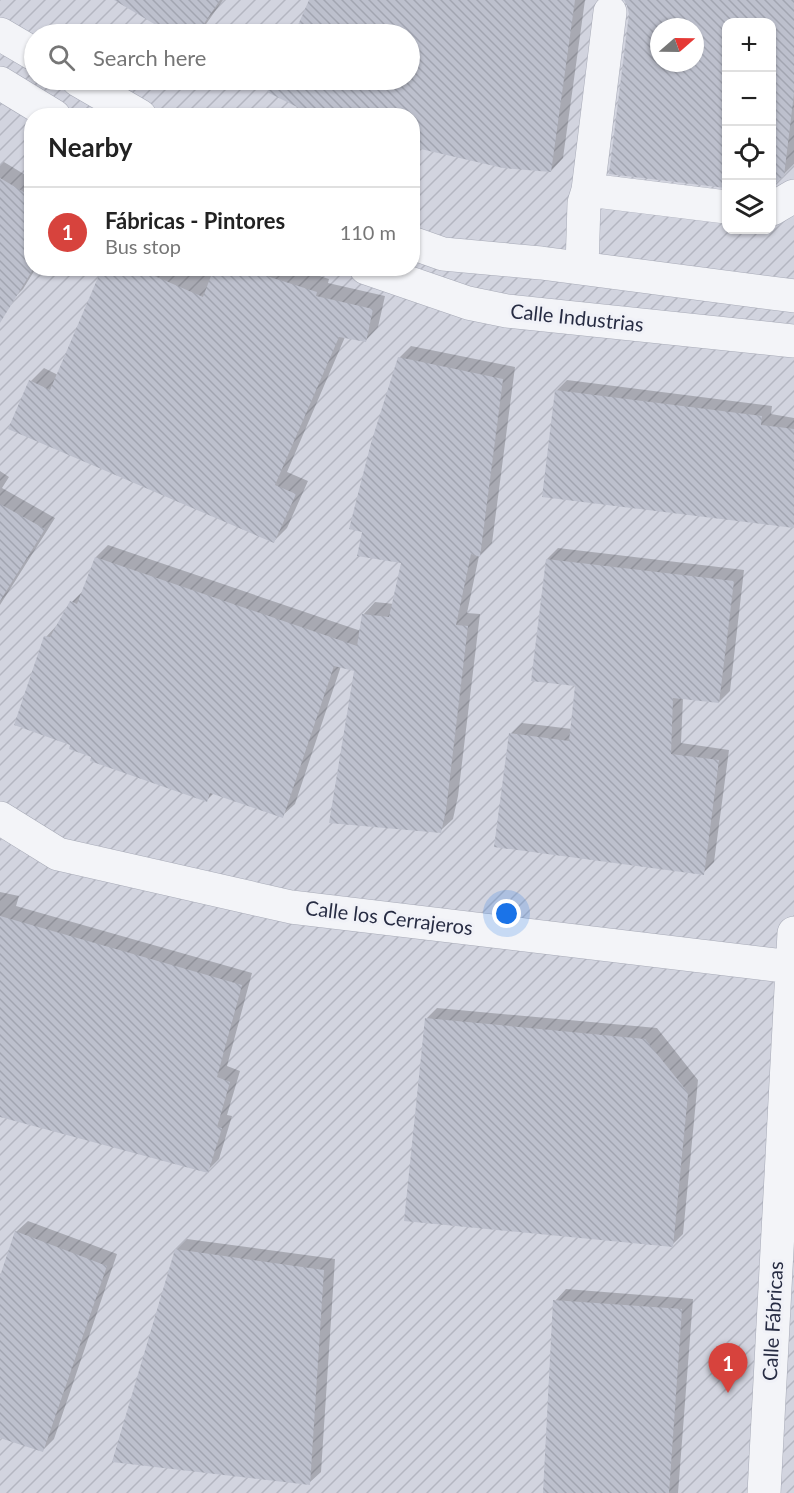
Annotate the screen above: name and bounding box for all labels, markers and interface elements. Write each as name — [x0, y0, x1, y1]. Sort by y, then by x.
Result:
north arrow — [650, 18, 704, 72]
map controls — [722, 18, 776, 234]
button: + — [722, 18, 776, 72]
search box — [24, 24, 420, 90]
icon: search — [45, 41, 78, 74]
text: Search here — [93, 44, 206, 71]
button: − — [722, 72, 776, 126]
button: locate — [722, 126, 776, 180]
text: Nearby — [48, 131, 133, 163]
button: layers — [722, 180, 776, 234]
text: Fábricas - Pintores — [105, 207, 285, 234]
text: 1 — [62, 220, 73, 244]
text: 110 m — [340, 220, 396, 244]
text: Bus stop — [105, 234, 181, 258]
street label: Calle Industrias — [509, 298, 645, 336]
street label: Calle los Cerrajeros — [304, 895, 474, 939]
your location — [492, 899, 521, 928]
street label: Calle Fábricas — [757, 1261, 787, 1381]
pin: 1 — [708, 1344, 748, 1393]

